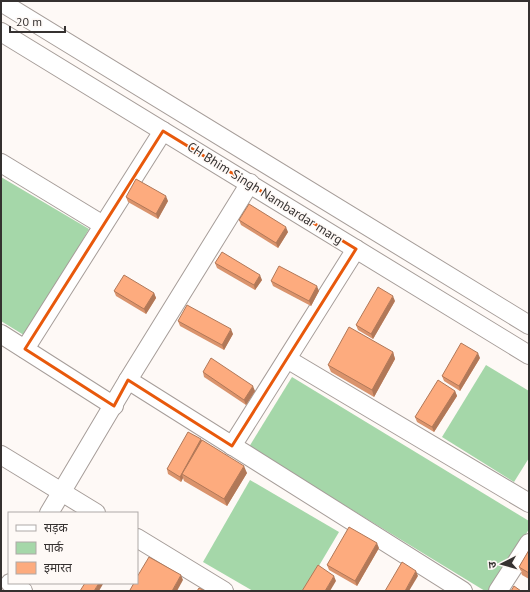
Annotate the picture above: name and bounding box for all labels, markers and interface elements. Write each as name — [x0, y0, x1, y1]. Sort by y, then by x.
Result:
scale bar — [10, 8, 65, 34]
text: 20 m — [16, 14, 42, 29]
street label: CH Bhim Singh Nambardar marg — [184, 138, 346, 248]
legend — [8, 512, 138, 584]
text: सड़क — [44, 520, 69, 535]
text: पार्क — [44, 540, 64, 555]
north arrow — [482, 544, 522, 584]
text: इमारत — [44, 560, 73, 575]
text: उ — [485, 561, 499, 569]

